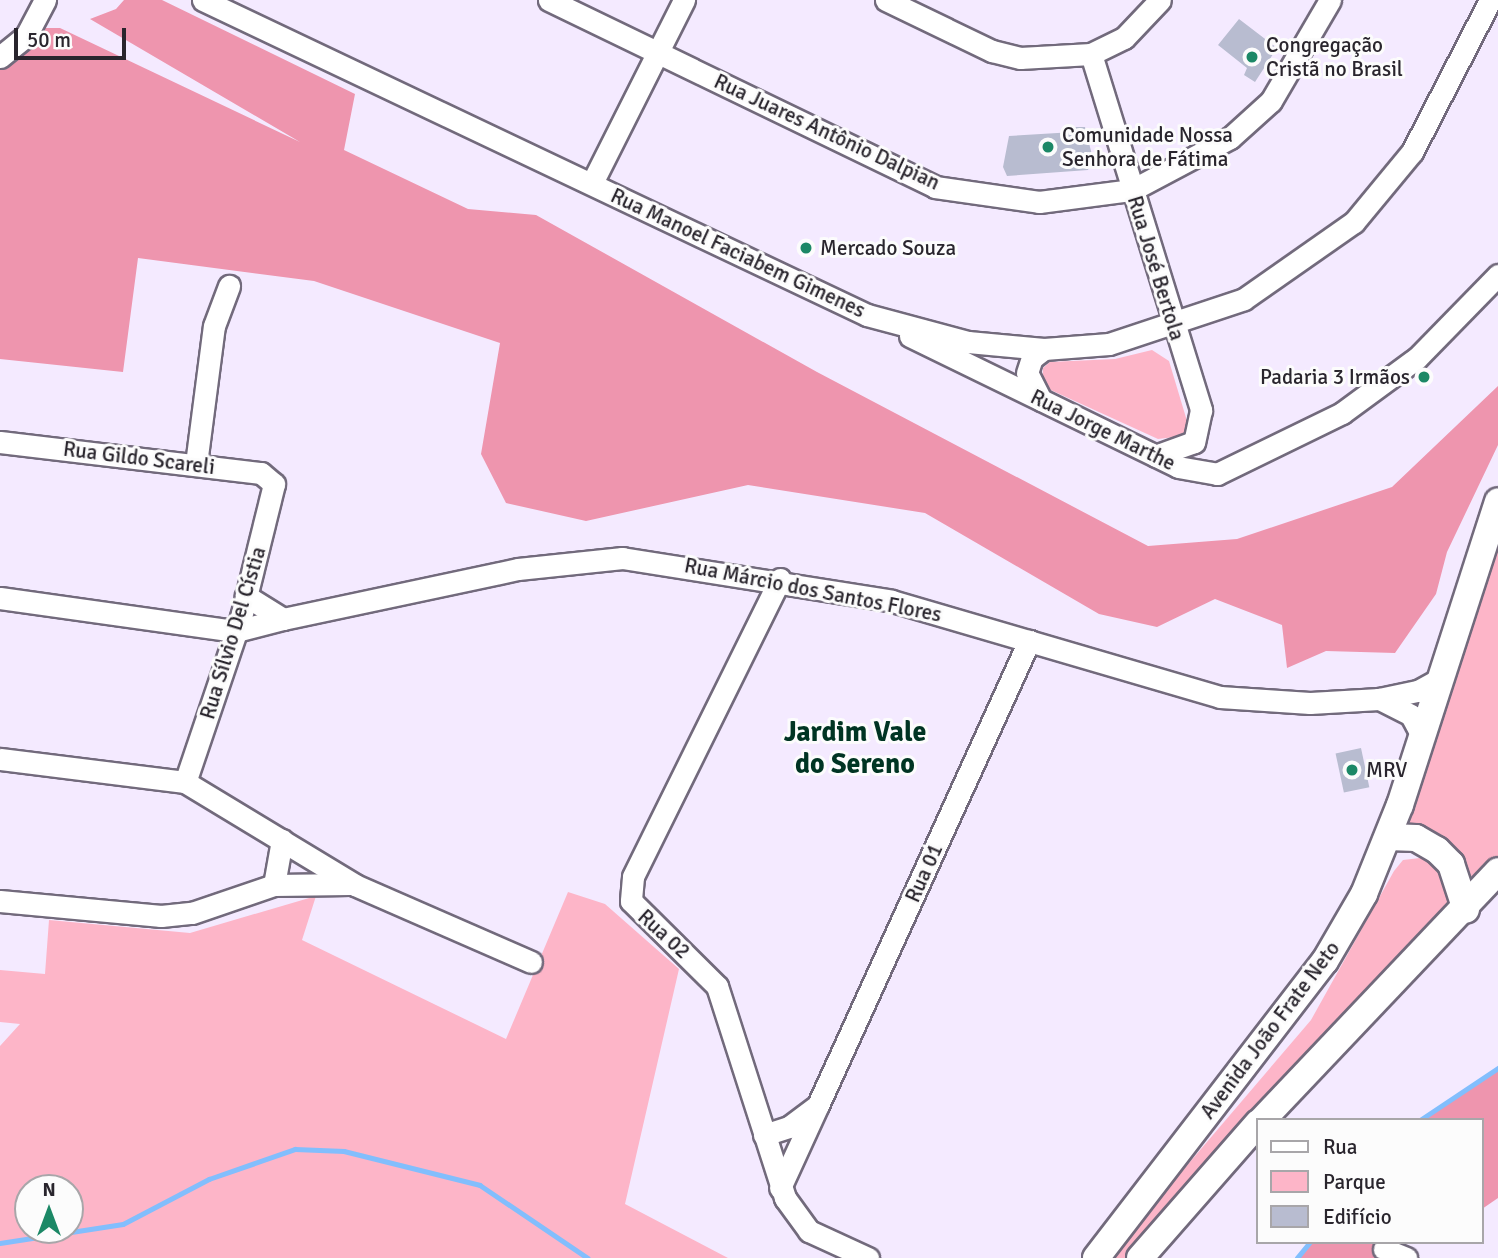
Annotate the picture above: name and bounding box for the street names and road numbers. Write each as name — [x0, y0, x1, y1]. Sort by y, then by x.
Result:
street label: Rua Juares Antônio Dalpian — [710, 69, 944, 195]
street label: Rua Manoel Faciabem Gimenes — [607, 183, 869, 323]
street label: Rua José Bertola — [1122, 193, 1190, 343]
street label: Rua Jorge Marthe — [1026, 384, 1180, 476]
street label: Rua Gildo Scareli — [62, 436, 216, 480]
street label: Rua Sílvio Del Cístia — [195, 544, 271, 722]
street label: Rua Márcio dos Santos Flores — [682, 553, 944, 627]
street label: Rua 01 — [900, 840, 948, 906]
street label: Rua 02 — [633, 904, 695, 964]
street label: Avenida João Frate Neto — [1195, 936, 1345, 1124]

